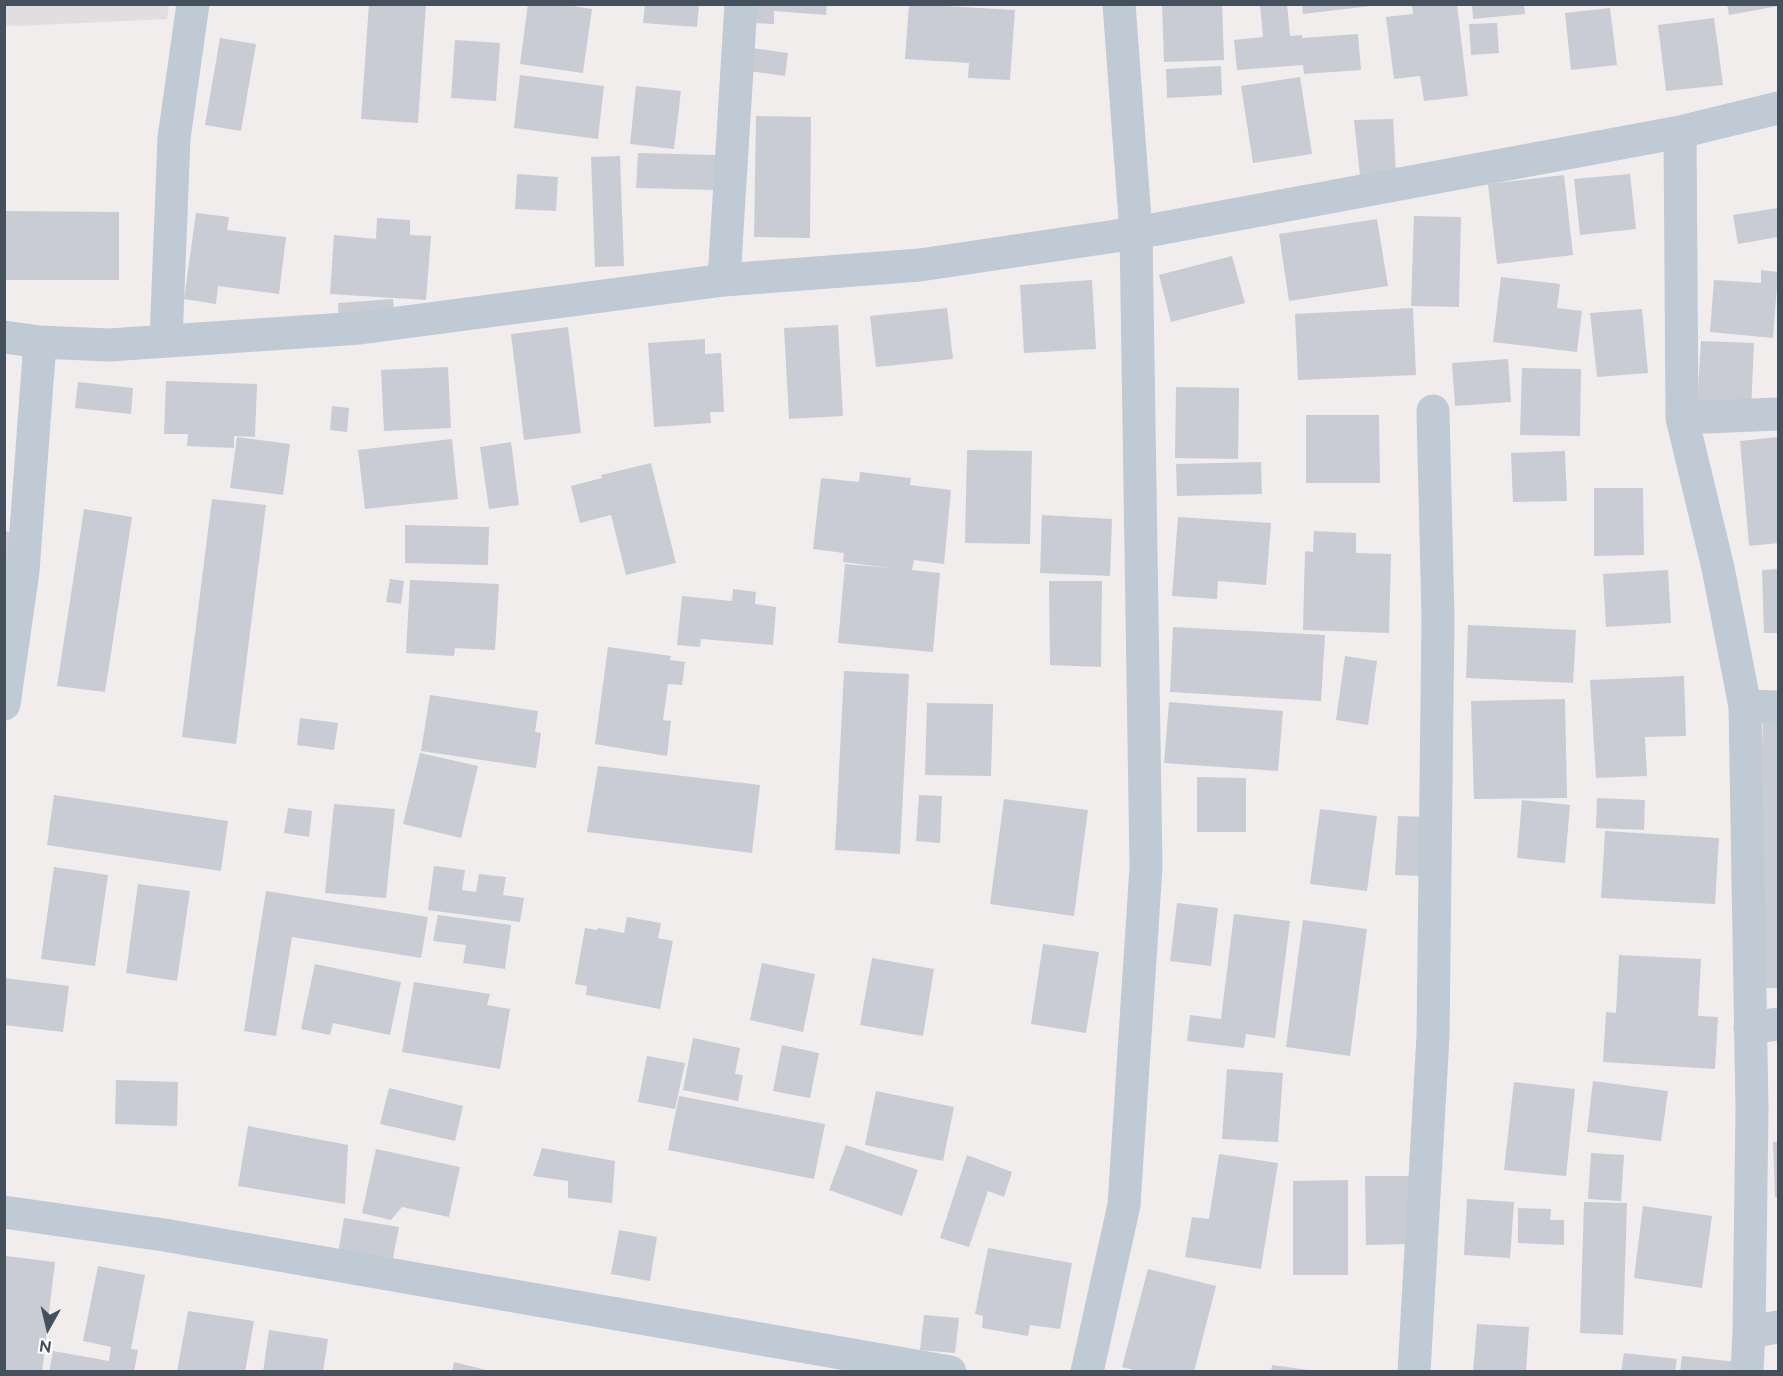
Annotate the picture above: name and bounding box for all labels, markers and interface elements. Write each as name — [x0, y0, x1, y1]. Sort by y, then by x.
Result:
north arrow — [18, 1298, 78, 1358]
text: N — [38, 1336, 53, 1357]

